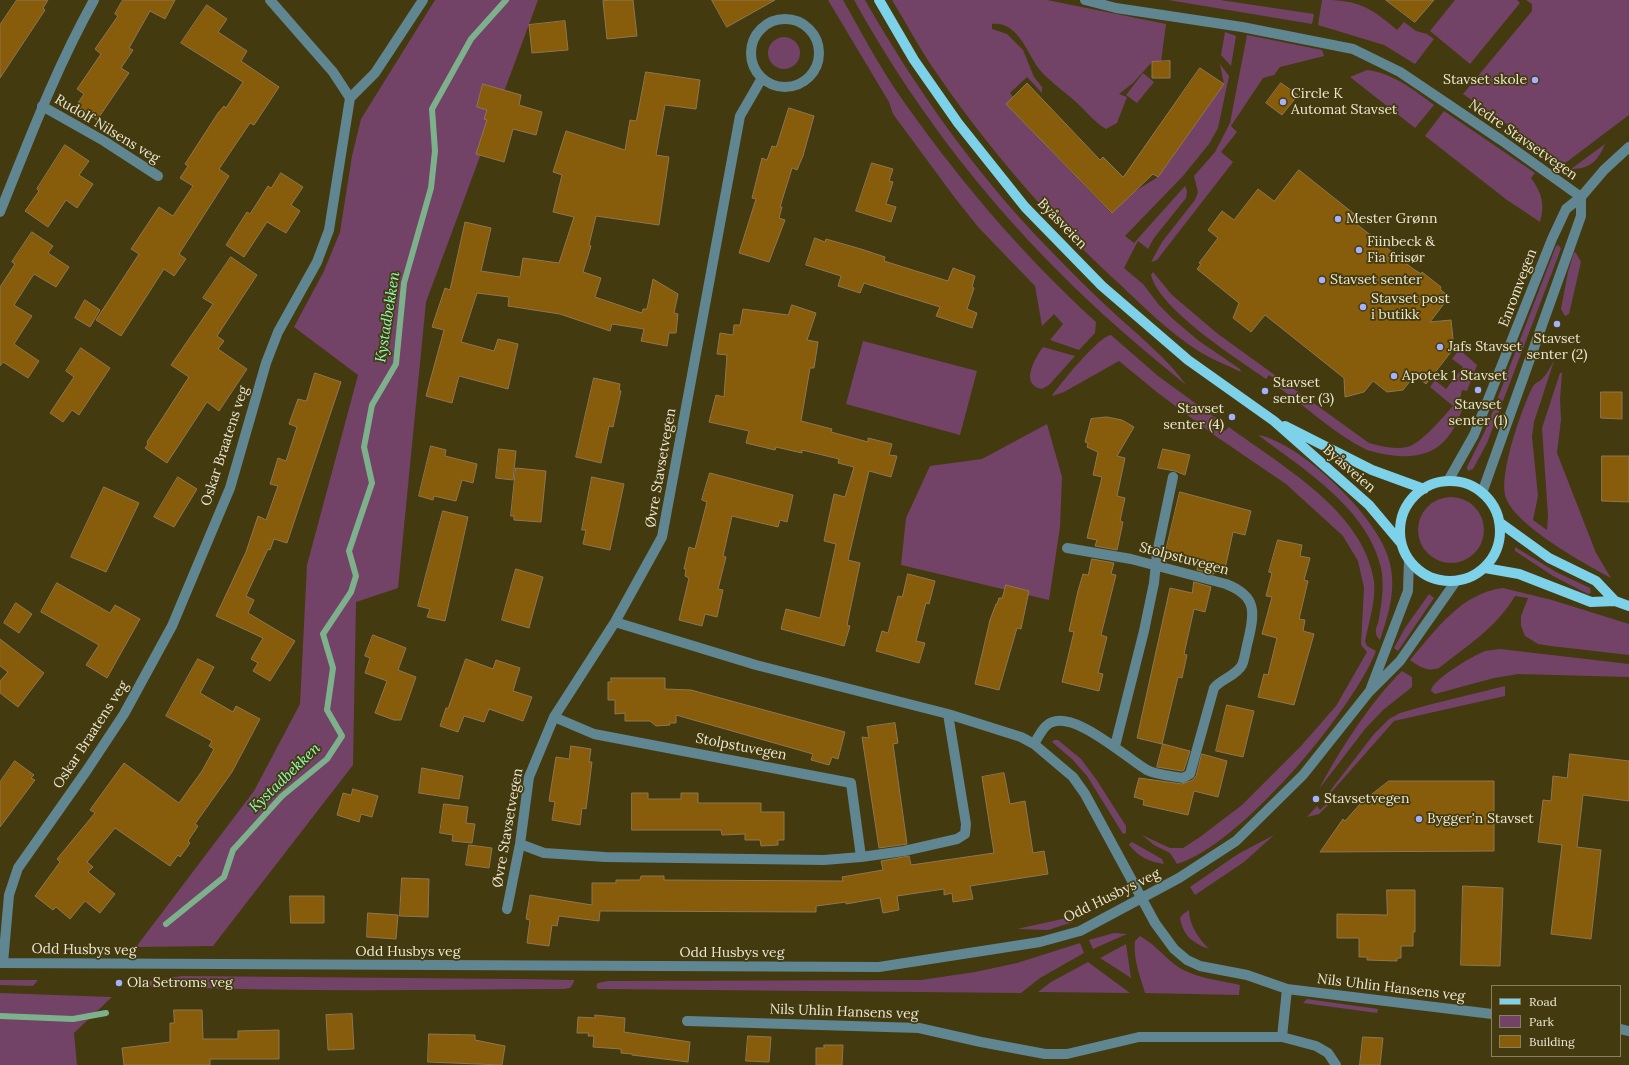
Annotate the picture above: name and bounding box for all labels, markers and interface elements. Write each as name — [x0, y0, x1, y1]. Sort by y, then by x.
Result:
place label: Stavset skole — [1443, 72, 1527, 88]
marker: Stavset skole — [1530, 75, 1540, 85]
place label: Circle K Automat Stavset — [1291, 86, 1397, 118]
street label: Rudolf Nilsens veg — [51, 91, 163, 167]
street label: Nedre Stavsetvegen — [1465, 96, 1581, 184]
marker: Circle K Automat Stavset — [1278, 97, 1288, 107]
street label: Byåsveien — [1034, 195, 1090, 253]
place label: Mester Grønn — [1346, 211, 1437, 227]
marker: Mester Grønn — [1333, 214, 1343, 224]
place label: Fiinbeck & Fia frisør — [1367, 234, 1435, 266]
marker: Fiinbeck & Fia frisør — [1354, 245, 1364, 255]
street label: Enromvegen — [1495, 247, 1541, 329]
water label: Kystadbekken — [372, 270, 404, 364]
place label: Stavset senter — [1330, 272, 1422, 288]
marker: Stavset senter — [1317, 275, 1327, 285]
place label: Stavset post i butikk — [1371, 291, 1450, 324]
marker: Stavset post i butikk — [1358, 302, 1368, 312]
marker: Stavset senter (2) — [1552, 319, 1562, 329]
place label: Stavset senter (2) — [1526, 331, 1588, 364]
place label: Jafs Stavset — [1448, 339, 1522, 355]
marker: Jafs Stavset — [1435, 342, 1445, 352]
place label: Apotek 1 Stavset — [1402, 368, 1507, 384]
marker: Apotek 1 Stavset — [1389, 371, 1399, 381]
place label: Stavset senter (3) — [1273, 375, 1334, 408]
street label: Oskar Braatens veg — [198, 384, 252, 508]
marker: Stavset senter (1) — [1473, 385, 1483, 395]
marker: Stavset senter (3) — [1260, 386, 1270, 396]
place label: Stavset senter (1) — [1449, 397, 1507, 430]
place label: Stavset senter (4) — [1163, 401, 1224, 434]
street label: Øvre Stavsetvegen — [642, 407, 680, 529]
marker: Stavset senter (4) — [1227, 412, 1237, 422]
street label: Byåsveien — [1319, 442, 1379, 496]
street label: Stolpstuvegen — [1137, 539, 1231, 579]
street label: Oskar Braatens veg — [50, 678, 132, 792]
street label: Stolpstuvegen — [694, 730, 788, 764]
water label: Kystadbekken — [246, 740, 324, 816]
street label: Øvre Stavsetvegen — [489, 767, 527, 889]
place label: Stavsetvegen — [1324, 791, 1409, 807]
marker: Stavsetvegen — [1311, 794, 1321, 804]
place label: Bygger'n Stavset — [1427, 811, 1534, 827]
marker: Bygger'n Stavset — [1414, 814, 1424, 824]
street label: Odd Husbys veg — [1061, 865, 1163, 927]
street label: Odd Husbys veg — [31, 941, 137, 959]
street label: Odd Husbys veg — [356, 944, 460, 960]
street label: Odd Husbys veg — [680, 945, 784, 961]
street label: Nils Uhlin Hansens veg — [1316, 971, 1466, 1005]
place label: Ola Setroms veg — [127, 975, 233, 991]
marker: Ola Setroms veg — [114, 978, 124, 988]
legend — [1491, 985, 1621, 1057]
text: Road — [1529, 994, 1557, 1009]
street label: Nils Uhlin Hansens veg — [769, 1001, 919, 1023]
text: Park — [1529, 1014, 1554, 1029]
text: Building — [1529, 1034, 1575, 1049]

